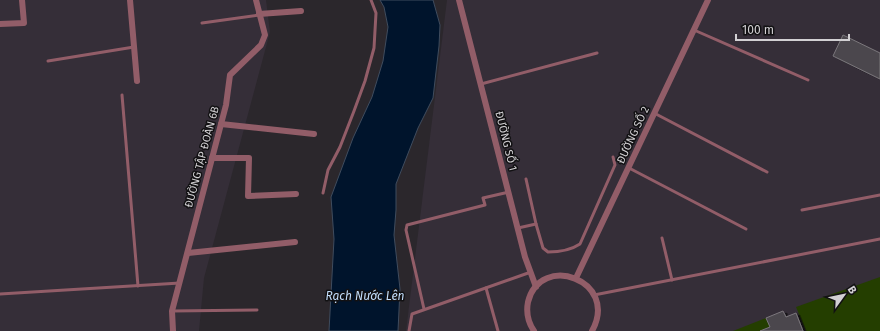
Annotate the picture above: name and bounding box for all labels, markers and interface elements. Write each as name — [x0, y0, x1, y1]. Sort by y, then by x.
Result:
scale bar — [736, 16, 849, 42]
text: 100 m — [742, 23, 774, 37]
street label: ĐƯỜNG SỐ 2 — [612, 103, 652, 166]
street label: ĐƯỜNG TẬP ĐOÀN 6B — [181, 104, 222, 209]
street label: ĐƯỜNG SỐ 1 — [492, 109, 522, 172]
north arrow — [824, 275, 864, 315]
text: B — [845, 283, 859, 296]
water label: Rạch Nước Lên — [325, 289, 405, 303]

